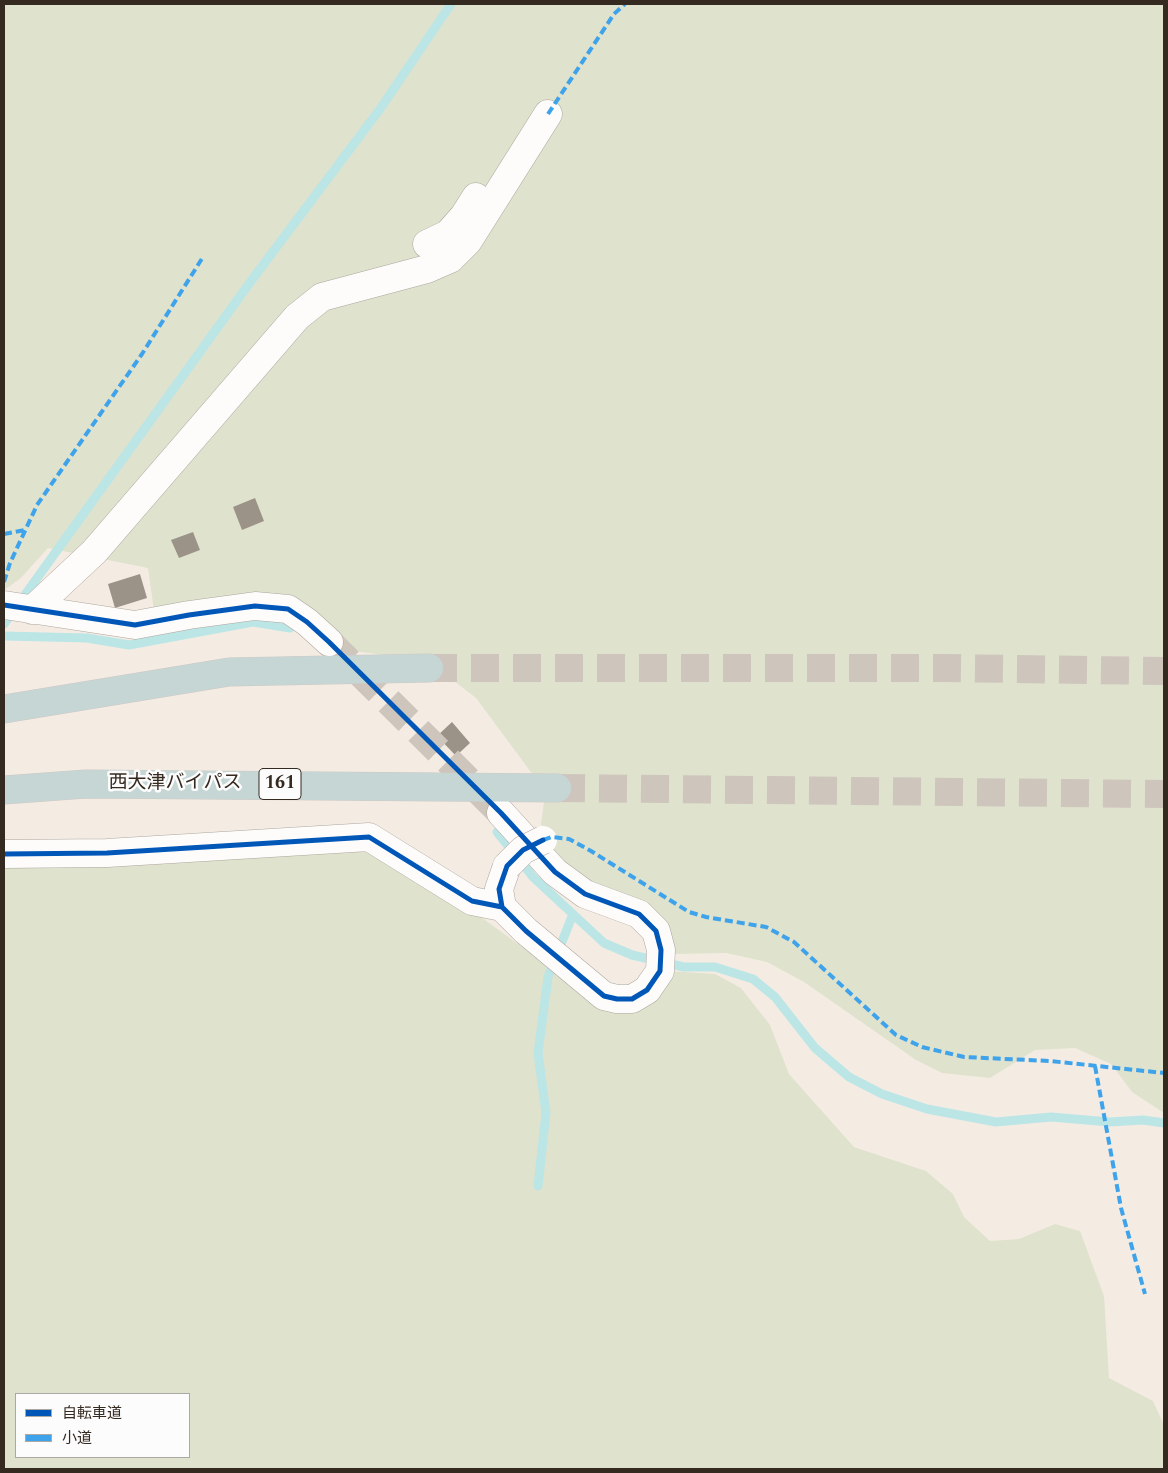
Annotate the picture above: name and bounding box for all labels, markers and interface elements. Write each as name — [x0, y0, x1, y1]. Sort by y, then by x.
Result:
road number: 161 — [259, 769, 301, 800]
street label: 西大津バイパス — [109, 773, 241, 795]
legend — [15, 1393, 190, 1458]
text: 自転車道 — [62, 1402, 122, 1425]
text: 小道 — [62, 1427, 92, 1450]

